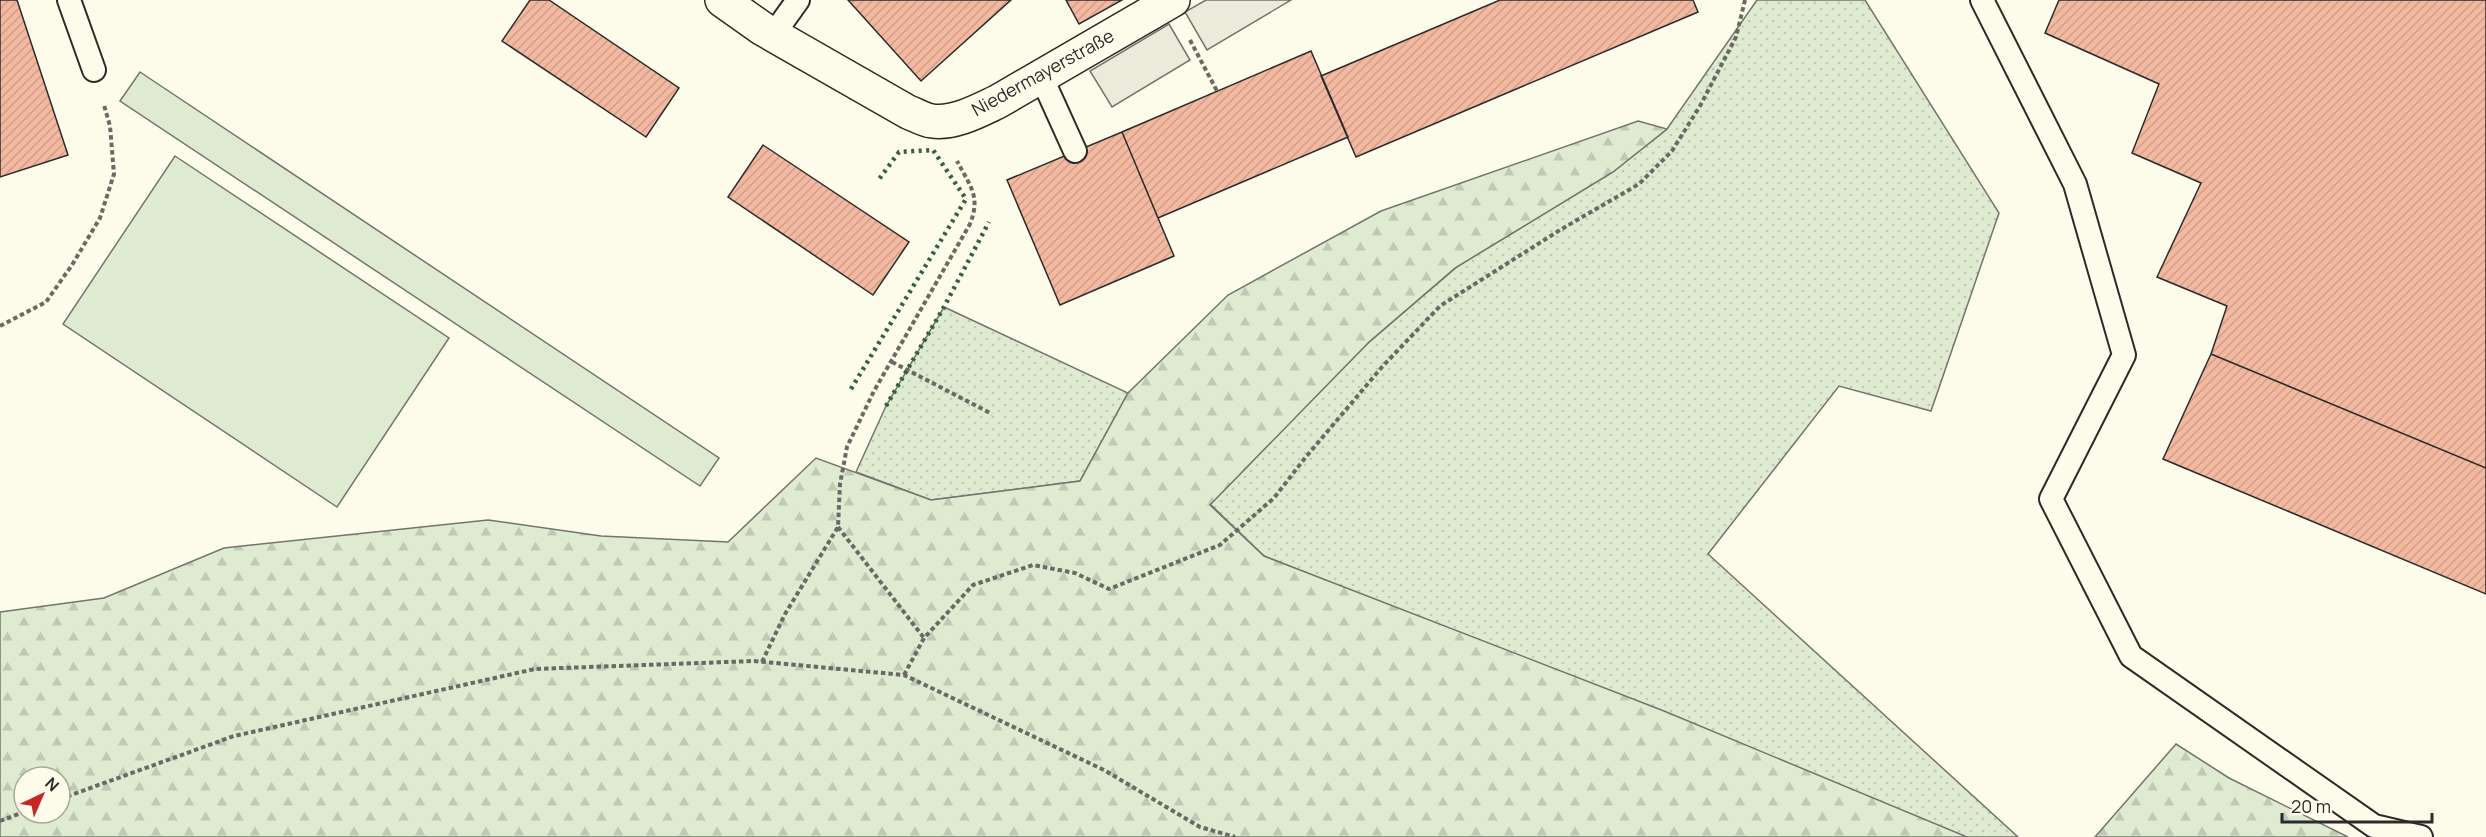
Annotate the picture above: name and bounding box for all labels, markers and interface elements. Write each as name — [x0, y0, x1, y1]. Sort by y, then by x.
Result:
street label: Niedermayerstraße — [967, 23, 1118, 121]
north arrow — [12, 765, 72, 825]
text: N — [41, 772, 64, 796]
scale bar — [2282, 786, 2432, 824]
text: 20 m — [2291, 794, 2331, 818]

